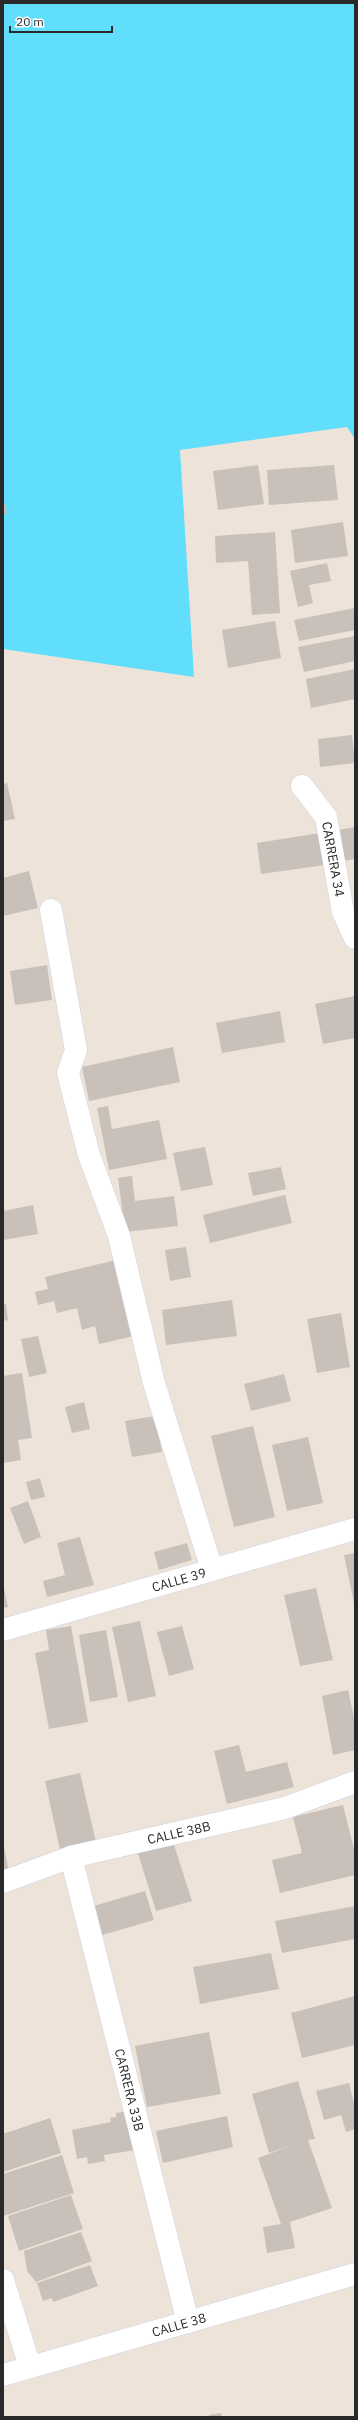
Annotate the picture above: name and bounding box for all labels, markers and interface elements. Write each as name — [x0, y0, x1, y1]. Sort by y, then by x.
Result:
scale bar — [10, 8, 112, 34]
text: 20 m — [16, 14, 44, 29]
street label: CARRERA 34 — [318, 820, 349, 898]
street label: CALLE 39 — [150, 1564, 208, 1595]
street label: CALLE 38B — [146, 1817, 212, 1848]
street label: CARRERA 33B — [111, 2047, 148, 2133]
street label: CALLE 38 — [150, 2309, 208, 2340]

